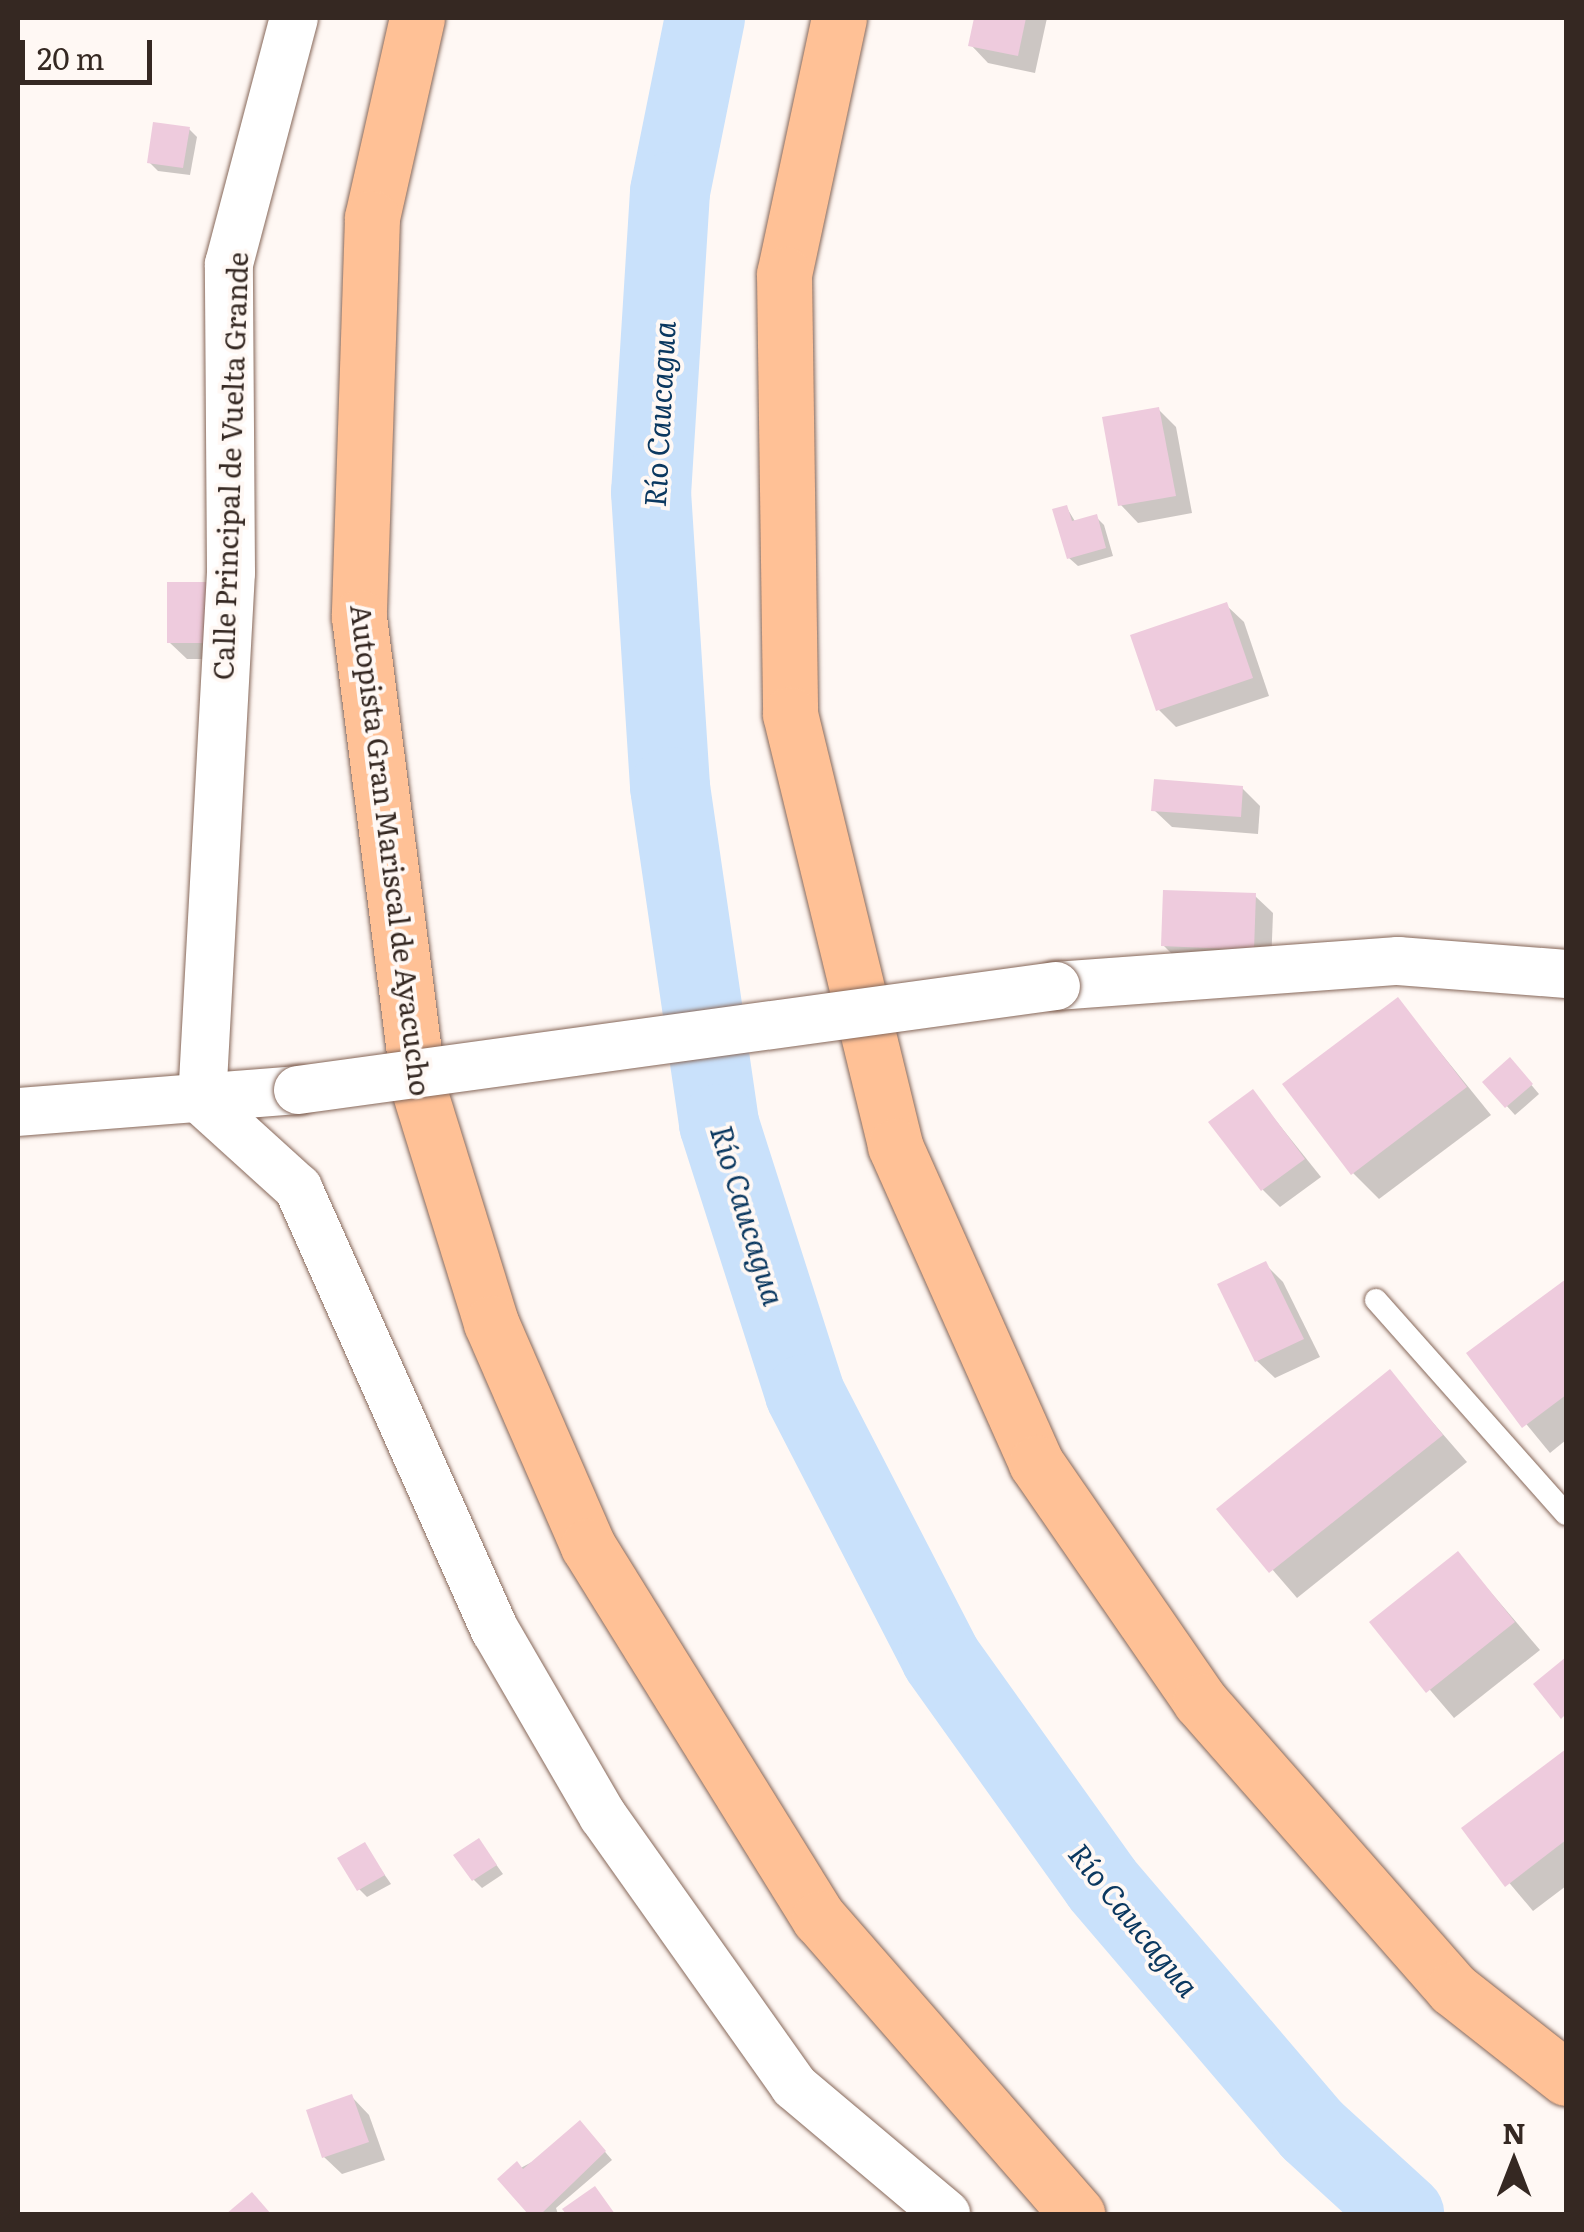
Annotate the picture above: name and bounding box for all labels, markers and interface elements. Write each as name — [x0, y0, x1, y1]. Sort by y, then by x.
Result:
scale bar — [25, 20, 158, 82]
text: 20 m — [37, 35, 105, 79]
street label: Calle Principal de Vuelta Grande — [205, 251, 253, 681]
water label: Río Caucagua — [635, 320, 681, 508]
street label: Autopista Gran Mariscal de Ayacucho — [345, 602, 439, 1098]
water label: Río Caucagua — [705, 1121, 793, 1309]
water label: Río Caucagua — [1062, 1835, 1208, 2003]
text: N — [1502, 2111, 1526, 2153]
north arrow — [1464, 2112, 1564, 2212]

